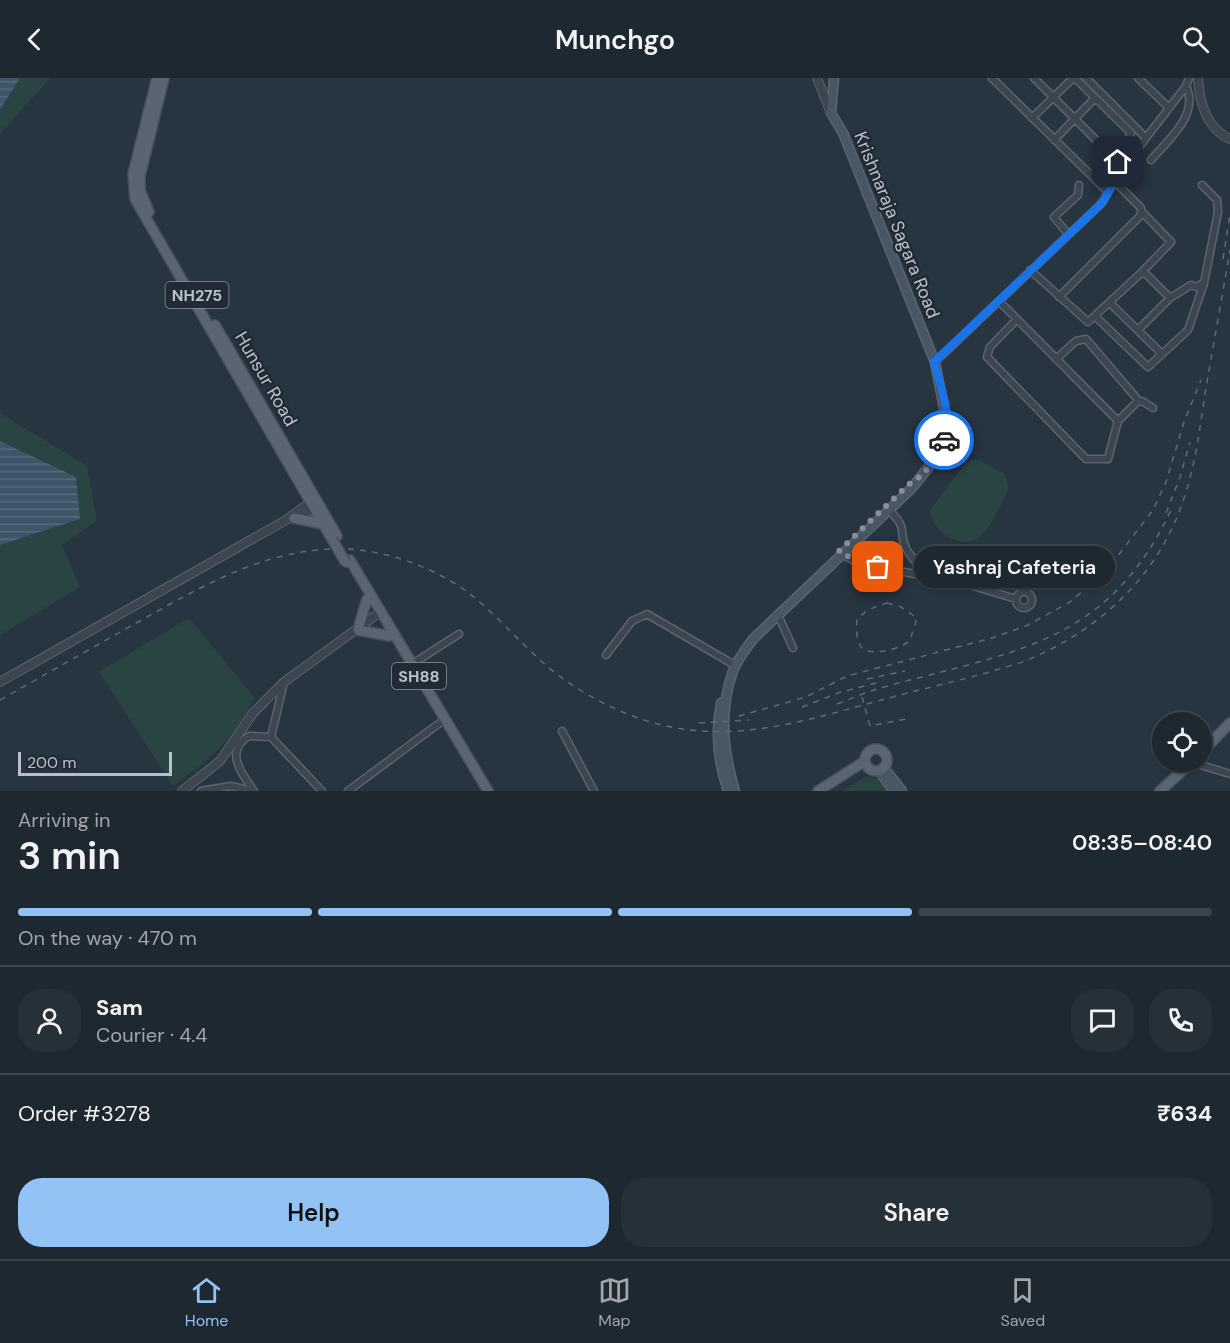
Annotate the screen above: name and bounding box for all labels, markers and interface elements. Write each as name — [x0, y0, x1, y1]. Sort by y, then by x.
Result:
text: Munchgo — [555, 22, 675, 57]
icon: back — [18, 23, 51, 56]
icon: search — [1179, 23, 1212, 56]
street label: Krishnaraja Sagara Road — [848, 128, 946, 322]
pin — [1092, 136, 1143, 187]
icon: home — [1101, 145, 1134, 178]
road number: NH275 — [166, 282, 228, 308]
street label: Hunsur Road — [229, 327, 303, 431]
courier — [914, 410, 974, 470]
icon: car — [928, 424, 961, 457]
pin — [852, 541, 903, 592]
callout: Yashraj Cafeteria — [914, 546, 1115, 588]
icon: bag — [861, 550, 894, 583]
text: Yashraj Cafeteria — [933, 554, 1096, 580]
road number: SH88 — [392, 663, 446, 689]
map controls — [1152, 712, 1212, 772]
button: locate — [1152, 712, 1212, 772]
scale bar — [18, 749, 172, 776]
text: 200 m — [27, 752, 76, 773]
text: Arriving in — [18, 807, 110, 833]
text: 08:35–08:40 — [1072, 828, 1212, 857]
text: 3 min — [18, 830, 121, 881]
text: On the way · 470 m — [18, 925, 197, 951]
button: person — [18, 989, 81, 1052]
button: chat — [1071, 989, 1134, 1052]
button: phone — [1149, 989, 1212, 1052]
text: Sam — [96, 993, 143, 1022]
text: Courier · 4.4 — [96, 1022, 207, 1048]
text: Order #3278 — [18, 1099, 151, 1128]
text: ₹634 — [1157, 1099, 1212, 1128]
button: Help — [18, 1178, 609, 1247]
button: Share — [621, 1178, 1212, 1247]
tab: Home — [185, 1274, 228, 1331]
tab: Map — [598, 1274, 631, 1331]
tab: Saved — [1000, 1274, 1045, 1331]

